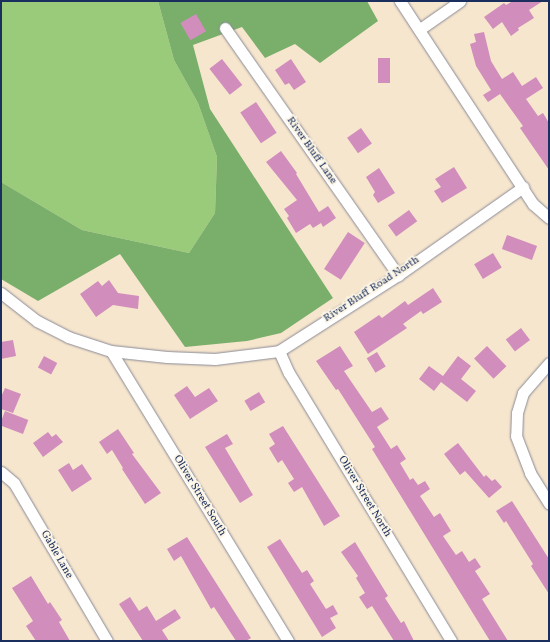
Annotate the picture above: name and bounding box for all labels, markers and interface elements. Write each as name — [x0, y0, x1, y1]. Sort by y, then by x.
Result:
street label: River Bluff Lane — [283, 115, 339, 187]
street label: River Bluff Road North — [322, 254, 422, 326]
street label: Oliver Street South — [170, 453, 228, 539]
street label: Oliver Street North — [335, 454, 393, 540]
street label: Gable Lane — [37, 529, 75, 581]

